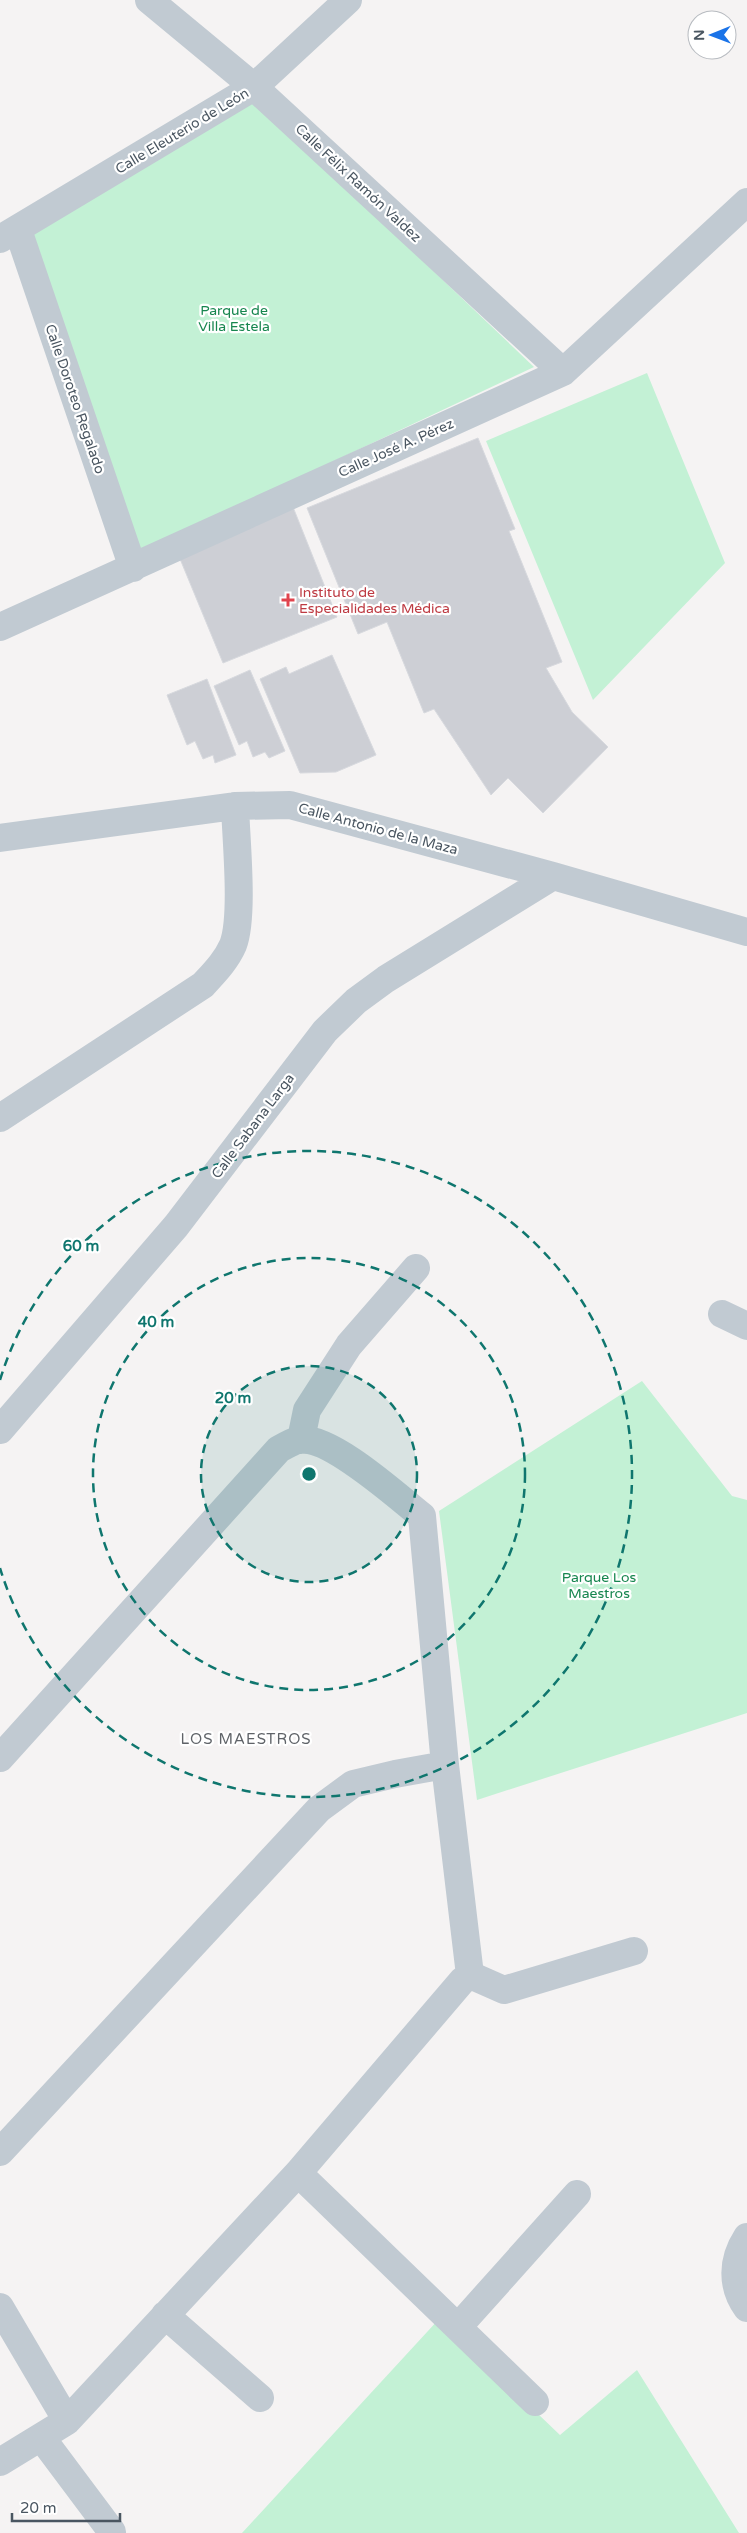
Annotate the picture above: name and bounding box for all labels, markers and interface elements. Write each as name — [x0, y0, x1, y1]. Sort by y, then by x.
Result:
north arrow — [687, 10, 737, 60]
text: N — [691, 29, 708, 41]
street label: Calle Eleuterio de León — [112, 84, 252, 178]
street label: Calle Félix Ramón Valdez — [292, 120, 424, 246]
park label: Parque de Villa Estela — [198, 302, 270, 335]
street label: Calle Doroteo Regalado — [41, 322, 109, 476]
street label: Calle José A. Pérez — [336, 415, 456, 481]
place label: Instituto de Especialidades Médica — [299, 584, 450, 617]
marker: Instituto de Especialidades Médica — [281, 593, 295, 607]
street label: Calle Antonio de la Maza — [296, 800, 460, 858]
street label: Calle Sabana Larga — [208, 1070, 298, 1182]
text: 60 m — [63, 1237, 99, 1255]
text: 40 m — [138, 1313, 174, 1331]
text: 20 m — [215, 1389, 251, 1407]
centre of rings — [300, 1465, 318, 1483]
park label: Parque Los Maestros — [562, 1569, 636, 1602]
district label: LOS MAESTROS — [180, 1730, 312, 1748]
scale bar — [12, 2490, 120, 2522]
text: 20 m — [20, 2499, 57, 2517]

